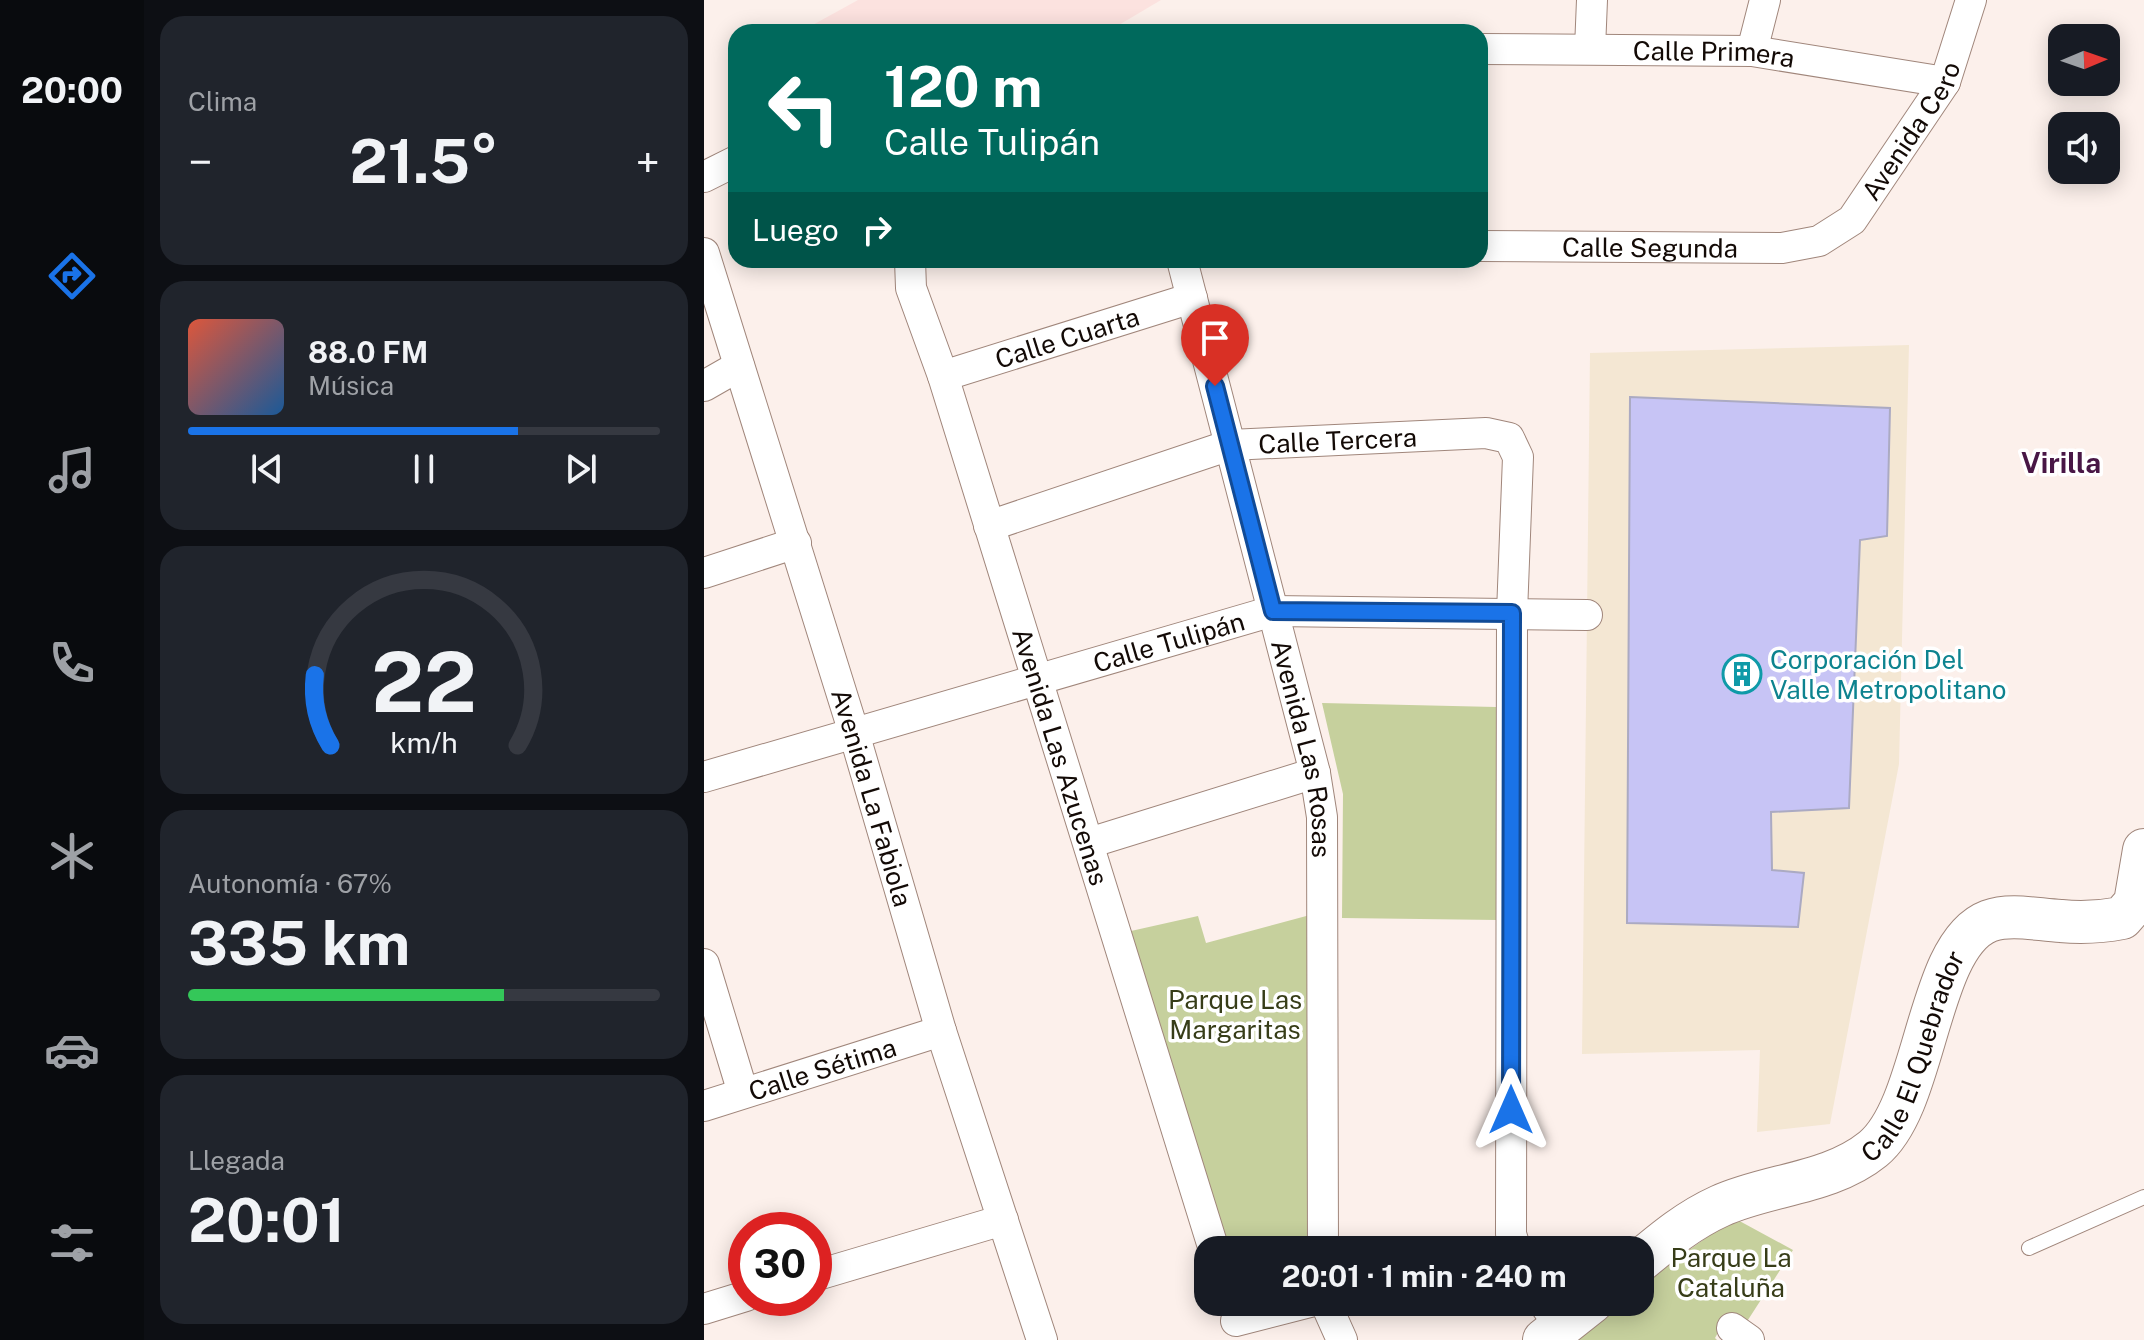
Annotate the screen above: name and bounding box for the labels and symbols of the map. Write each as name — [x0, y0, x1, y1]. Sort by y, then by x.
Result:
north arrow — [2048, 24, 2120, 96]
street label: Calle Primera — [1633, 35, 1797, 73]
street label: Avenida Cero — [1855, 58, 1966, 206]
street label: Calle Segunda — [1562, 231, 1738, 263]
street label: Calle Cuarta — [991, 300, 1143, 374]
pin — [1181, 304, 1249, 386]
street label: Calle Tercera — [1258, 421, 1418, 459]
district label: Virilla — [2021, 446, 2101, 479]
street label: Calle Tulipán — [1089, 605, 1248, 678]
street label: Avenida Las Azucenas — [1007, 624, 1115, 889]
street label: Avenida Las Rosas — [1266, 636, 1338, 858]
place label: Corporación Del Valle Metropolitano — [1770, 644, 2007, 705]
building icon: Corporación Del Valle Metropolitano — [1721, 653, 1763, 695]
street label: Avenida La Fabiola — [826, 685, 919, 910]
street label: Calle El Quebrador — [1855, 945, 1970, 1168]
park label: Parque Las Margaritas — [1168, 984, 1302, 1045]
street label: Calle Sétima — [745, 1031, 900, 1106]
position arrow — [1469, 1068, 1553, 1152]
speed limit sign: 30 — [728, 1212, 832, 1316]
park label: Parque La Cataluña — [1670, 1242, 1792, 1303]

